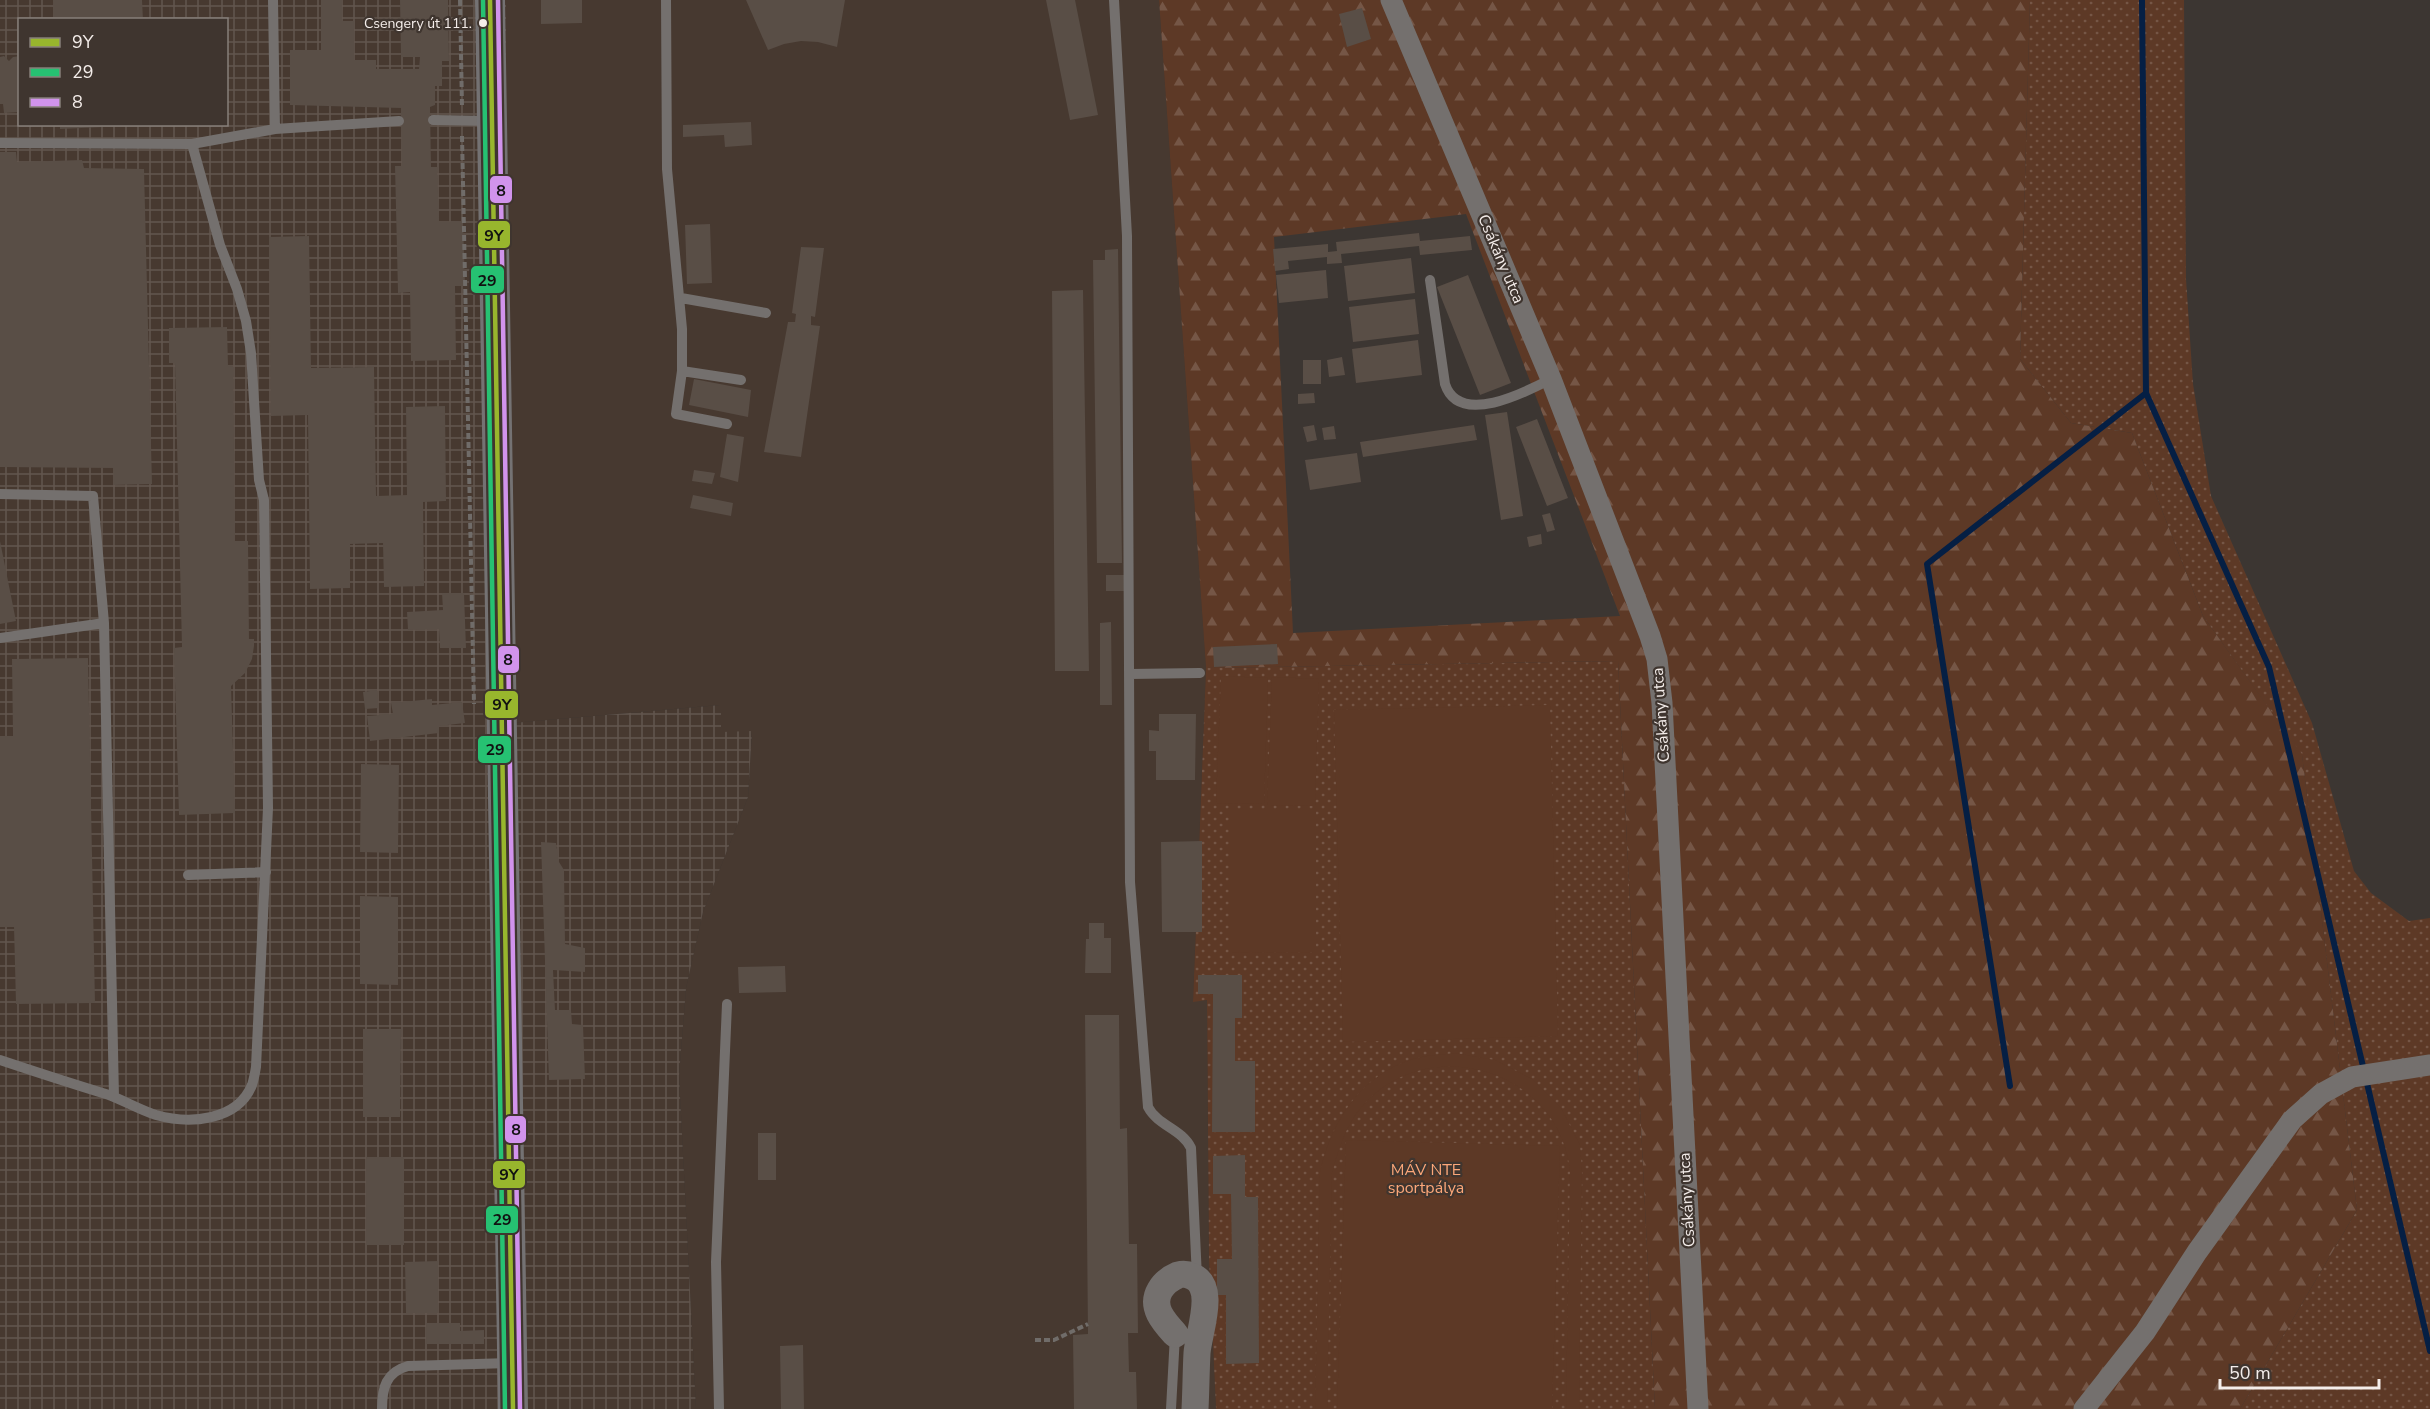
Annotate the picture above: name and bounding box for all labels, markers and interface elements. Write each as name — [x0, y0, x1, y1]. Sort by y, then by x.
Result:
place label: Csengery út 111. — [364, 14, 472, 33]
marker: Csengery út 111. — [477, 17, 489, 29]
legend — [18, 18, 228, 126]
text: 9Y — [72, 30, 94, 54]
text: 29 — [72, 60, 94, 84]
text: 8 — [72, 90, 83, 114]
line badge: 8 — [489, 175, 513, 204]
text: 8 — [496, 180, 506, 202]
street label: Csákány utca — [1472, 211, 1530, 307]
line badge: 9Y — [477, 220, 511, 249]
text: 9Y — [484, 225, 505, 247]
line badge: 29 — [470, 265, 505, 294]
text: 29 — [477, 270, 497, 292]
line badge: 8 — [497, 645, 520, 674]
text: 8 — [503, 649, 513, 671]
street label: Csákány utca — [1647, 667, 1675, 763]
line badge: 9Y — [484, 690, 519, 719]
text: 9Y — [492, 694, 513, 716]
line badge: 29 — [477, 735, 512, 764]
text: 29 — [485, 739, 505, 761]
line badge: 8 — [504, 1115, 527, 1144]
text: 8 — [511, 1119, 521, 1141]
street label: Csákány utca — [1674, 1152, 1700, 1248]
park label: MÁV NTE sportpálya — [1388, 1159, 1464, 1199]
line badge: 9Y — [492, 1160, 526, 1189]
text: 9Y — [499, 1164, 520, 1186]
line badge: 29 — [485, 1205, 519, 1234]
text: 29 — [492, 1209, 512, 1231]
scale bar — [2220, 1352, 2379, 1390]
text: 50 m — [2229, 1361, 2271, 1385]

